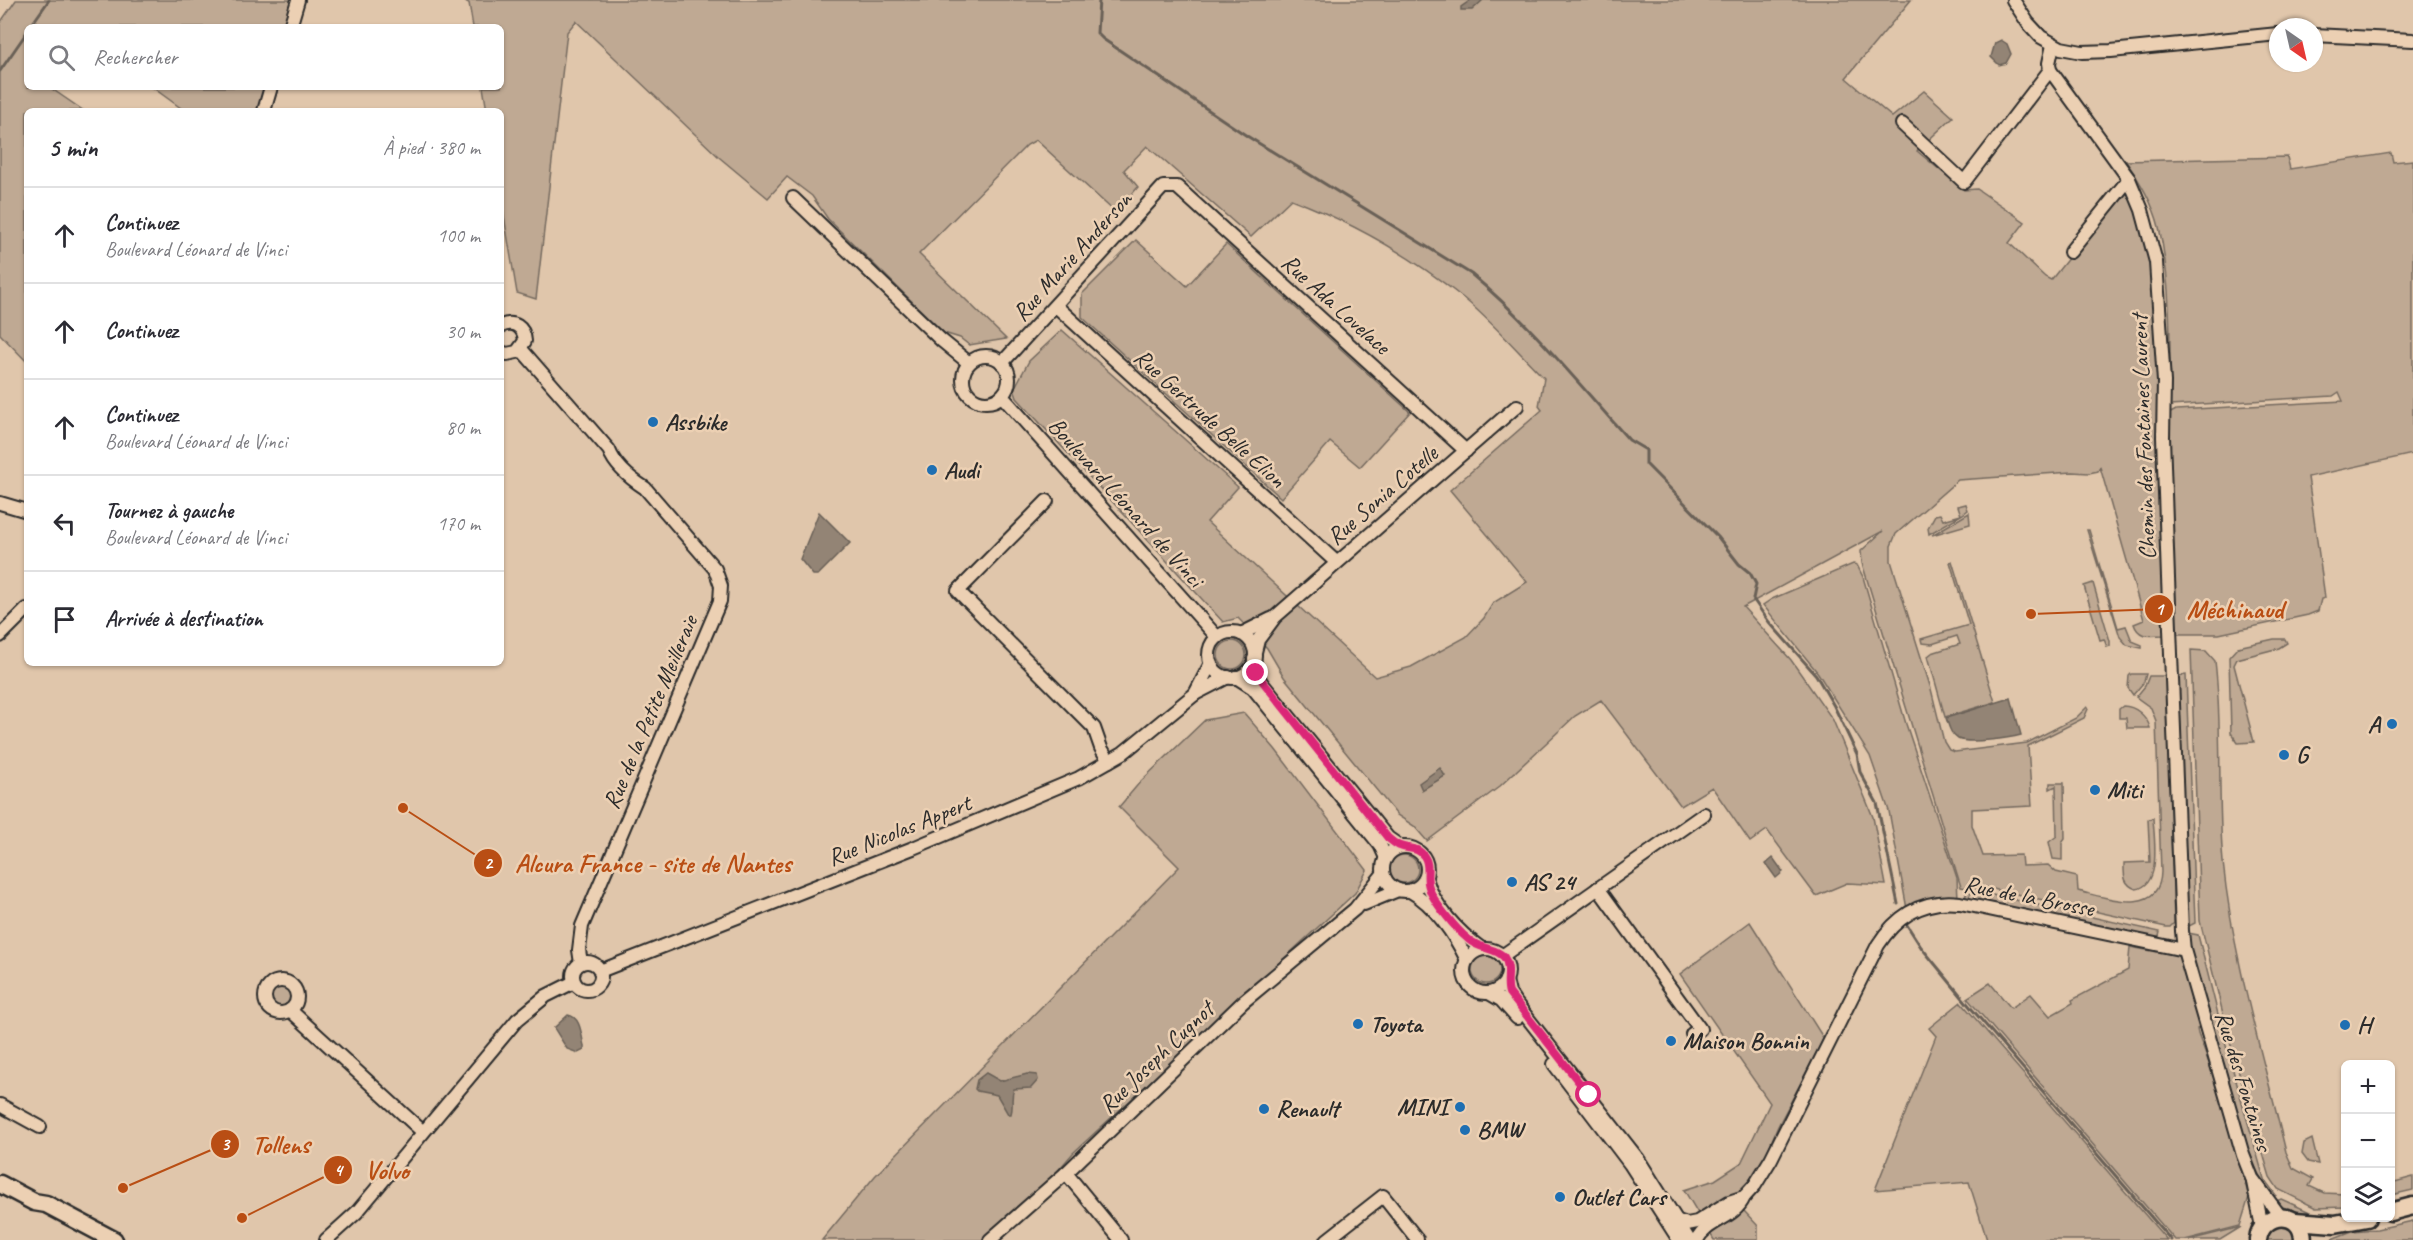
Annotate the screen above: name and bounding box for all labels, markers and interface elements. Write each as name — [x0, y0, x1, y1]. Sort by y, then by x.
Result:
north arrow — [2269, 18, 2323, 72]
search box — [24, 24, 504, 90]
icon: search — [45, 41, 78, 74]
text: Rechercher — [93, 43, 177, 71]
text: 5 min — [48, 131, 97, 164]
text: À pied · 380 m — [383, 135, 480, 160]
street label: Rue Marie Anderson — [1006, 184, 1139, 327]
text: Continuez — [105, 209, 178, 237]
icon: ahead — [48, 219, 81, 252]
text: 100 m — [437, 223, 480, 248]
text: Boulevard Léonard de Vinci — [105, 237, 287, 262]
street label: Rue Ada Lovelace — [1275, 247, 1398, 362]
street label: Chemin des Fontaines Laurent — [2124, 311, 2162, 560]
icon: ahead — [48, 315, 81, 348]
text: Continuez — [105, 317, 178, 345]
text: 30 m — [446, 319, 480, 344]
street label: Rue Gertrude Belle Elion — [1128, 342, 1292, 494]
text: Continuez — [105, 401, 178, 429]
place label: Assbike — [665, 407, 728, 437]
icon: ahead — [48, 411, 81, 444]
street label: Boulevard Léonard de Vinci — [1042, 411, 1212, 595]
text: 80 m — [446, 415, 480, 440]
marker: Assbike — [646, 415, 660, 429]
text: Boulevard Léonard de Vinci — [105, 429, 287, 454]
street label: Rue Sonia Cotelle — [1320, 437, 1445, 551]
place label: Audi — [944, 455, 983, 485]
marker: Audi — [925, 463, 939, 477]
text: Tournez à gauche — [105, 497, 233, 525]
icon: left — [48, 507, 81, 540]
text: 170 m — [437, 511, 480, 536]
text: Boulevard Léonard de Vinci — [105, 525, 287, 550]
callout: Méchinaud — [2144, 587, 2295, 631]
text: Méchinaud — [2187, 593, 2288, 626]
text: 1 — [2155, 598, 2165, 620]
icon: arrive — [48, 603, 81, 636]
text: Arrivée à destination — [105, 605, 263, 633]
street label: Rue de la Petite Meilleraie — [596, 609, 705, 813]
route end — [1242, 659, 1268, 685]
place label: A — [2368, 709, 2382, 739]
marker: A — [2385, 717, 2399, 731]
place label: G — [2296, 740, 2311, 770]
marker: G — [2277, 748, 2291, 762]
place label: Miti — [2107, 775, 2145, 805]
marker: Miti — [2088, 783, 2102, 797]
street label: Rue Nicolas Appert — [823, 787, 977, 872]
callout: Alcura France - site de Nantes — [473, 841, 804, 885]
text: Alcura France - site de Nantes — [515, 847, 794, 880]
text: 2 — [484, 852, 494, 874]
place label: AS 24 — [1524, 867, 1578, 897]
street label: Rue de la Brosse — [1961, 869, 2099, 924]
marker: AS 24 — [1505, 875, 1519, 889]
street label: Rue Joseph Cugnot — [1092, 993, 1222, 1119]
street label: Rue des Fontaines — [2209, 1008, 2280, 1156]
place label: Toyota — [1370, 1009, 1424, 1039]
place label: H — [2357, 1010, 2375, 1040]
marker: Toyota — [1351, 1017, 1365, 1031]
marker: H — [2338, 1018, 2352, 1032]
place label: Maison Bonnin — [1683, 1026, 1810, 1056]
marker: Maison Bonnin — [1664, 1034, 1678, 1048]
map controls — [2341, 1060, 2395, 1222]
button: + — [2341, 1060, 2395, 1114]
route start — [1575, 1081, 1601, 1107]
place label: MINI — [1397, 1092, 1453, 1122]
place label: Renault — [1276, 1094, 1343, 1124]
marker: MINI — [1453, 1100, 1467, 1114]
marker: Renault — [1257, 1102, 1271, 1116]
button: − — [2341, 1114, 2395, 1168]
place label: BMW — [1477, 1115, 1527, 1145]
callout: Tollens — [210, 1122, 322, 1166]
marker: BMW — [1458, 1123, 1472, 1137]
text: Tollens — [252, 1128, 313, 1161]
text: 3 — [221, 1133, 231, 1155]
callout: Volvo — [323, 1148, 421, 1192]
text: Volvo — [365, 1154, 412, 1187]
text: 4 — [334, 1159, 344, 1181]
button: layers — [2341, 1168, 2395, 1222]
place label: Outlet Cars — [1572, 1182, 1668, 1212]
marker: Outlet Cars — [1553, 1190, 1567, 1204]

